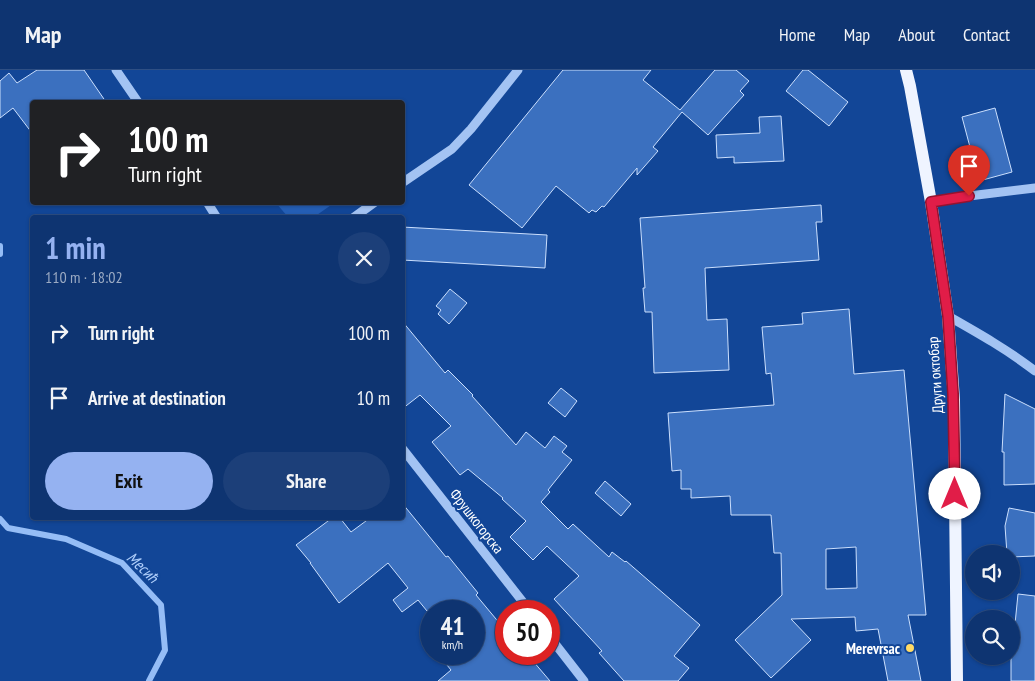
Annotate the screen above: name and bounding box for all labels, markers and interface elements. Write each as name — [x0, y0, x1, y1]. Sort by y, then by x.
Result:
text: Map — [25, 19, 62, 50]
text: Home — [779, 23, 816, 46]
text: Map — [844, 23, 870, 46]
text: About — [898, 23, 935, 46]
text: Contact — [963, 23, 1010, 46]
text: 100 m — [128, 116, 209, 162]
icon: right — [45, 120, 110, 185]
pin — [948, 145, 990, 196]
icon: arrive — [955, 152, 983, 180]
text: Turn right — [128, 160, 202, 188]
text: 1 min — [45, 228, 106, 267]
button: close — [338, 232, 390, 284]
text: 110 m · 18:02 — [45, 267, 123, 287]
icon: right — [45, 319, 73, 347]
text: Turn right — [88, 321, 154, 345]
text: 100 m — [348, 321, 390, 345]
street label: Други октобар — [923, 336, 947, 414]
icon: arrive — [45, 384, 73, 412]
text: Arrive at destination — [88, 386, 226, 410]
text: 10 m — [357, 386, 390, 410]
button: Exit — [45, 452, 213, 510]
button: Share — [223, 452, 390, 510]
position arrow — [928, 467, 980, 519]
street label: Фрушкогорска — [446, 485, 508, 557]
map controls — [965, 545, 1020, 665]
button: sound — [965, 545, 1020, 600]
water label: Месић — [123, 547, 164, 587]
speed limit sign: 50 — [495, 600, 560, 665]
text: 41 — [441, 610, 464, 642]
button: search — [965, 610, 1020, 665]
text: km/h — [442, 637, 463, 652]
place label: Merevrsac — [846, 639, 901, 658]
marker: Merevrsac — [904, 642, 916, 654]

